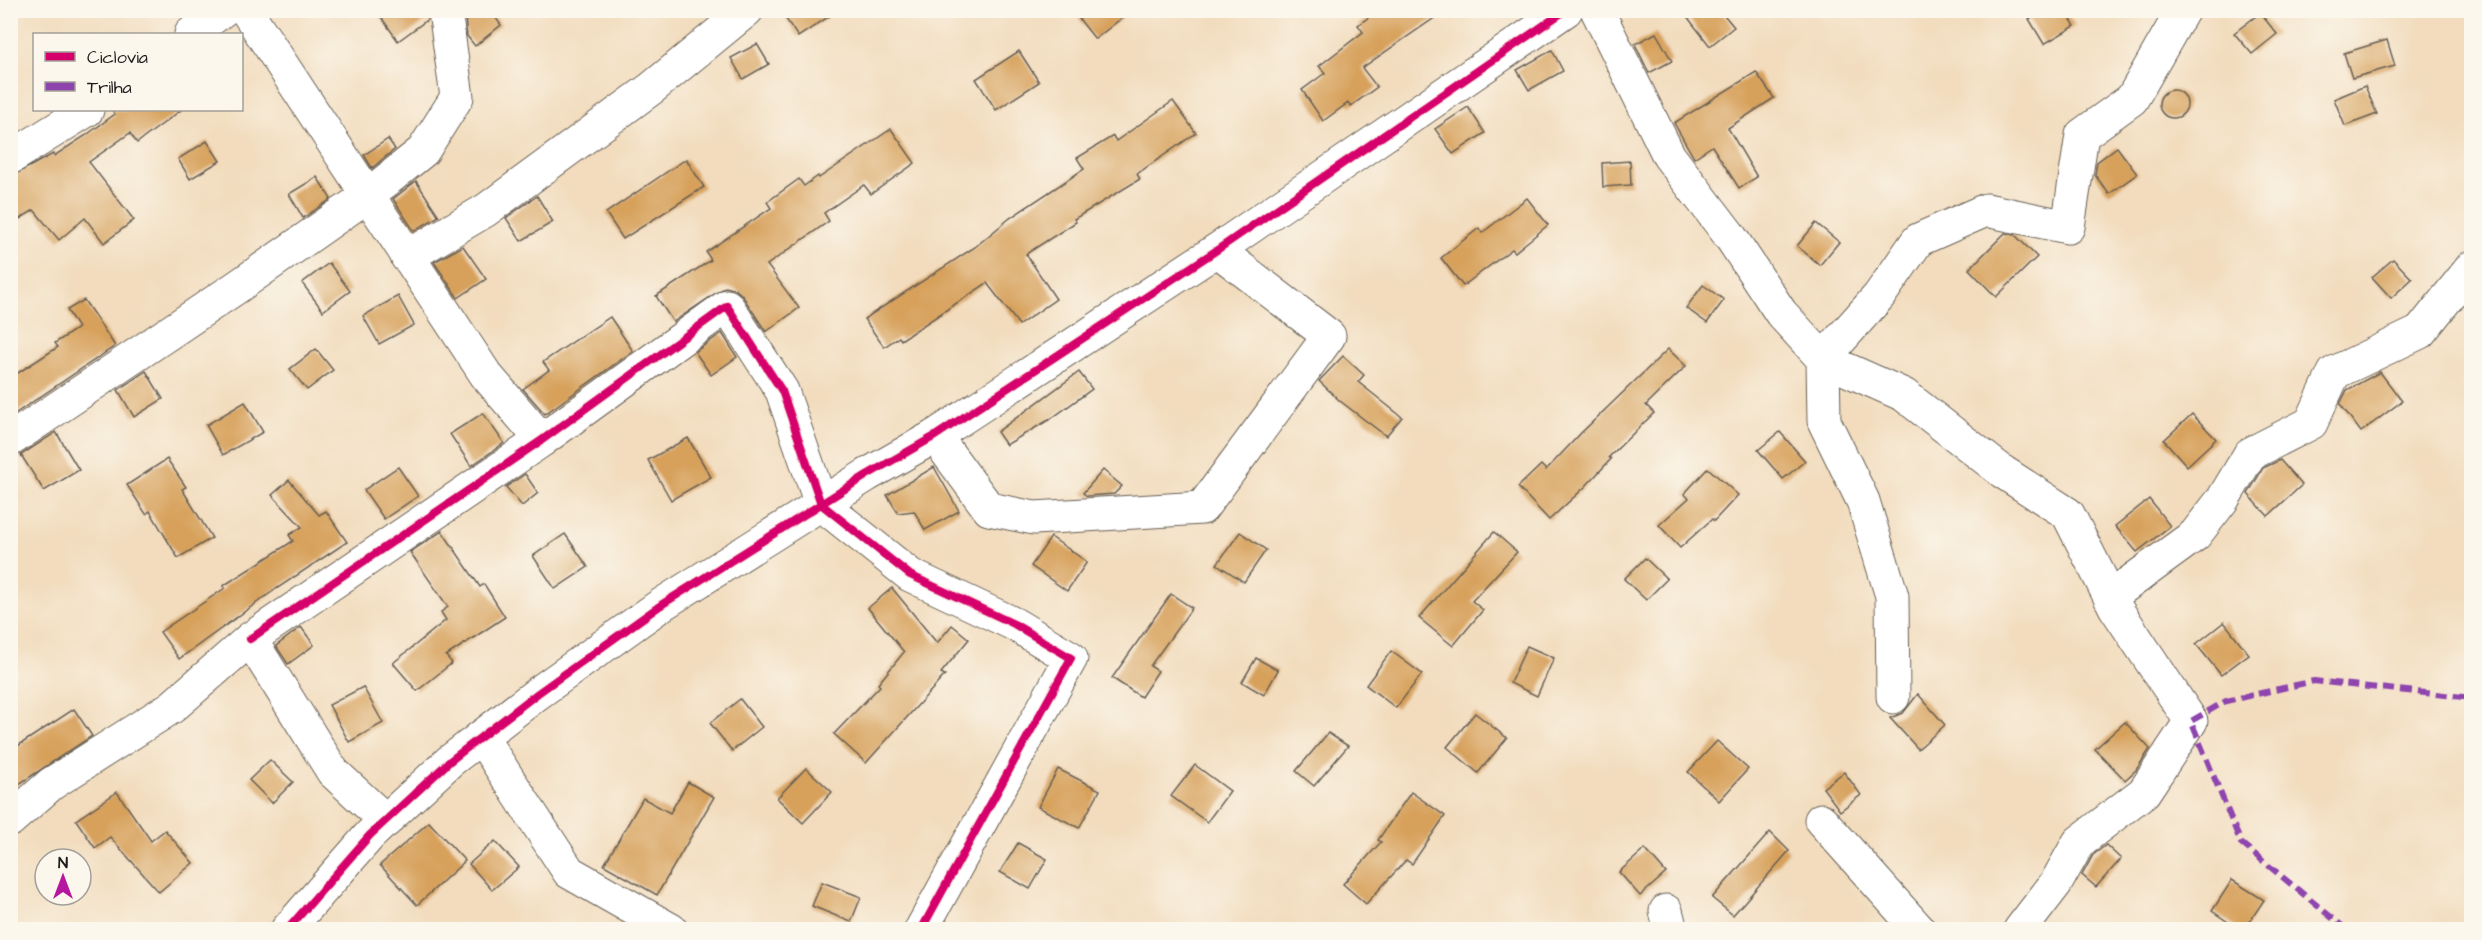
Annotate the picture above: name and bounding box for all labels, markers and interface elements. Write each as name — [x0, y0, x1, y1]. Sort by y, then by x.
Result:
legend — [33, 33, 243, 111]
text: Ciclovia — [87, 45, 148, 70]
text: Trilha — [87, 75, 132, 100]
north arrow — [33, 847, 93, 907]
text: N — [58, 852, 68, 874]

